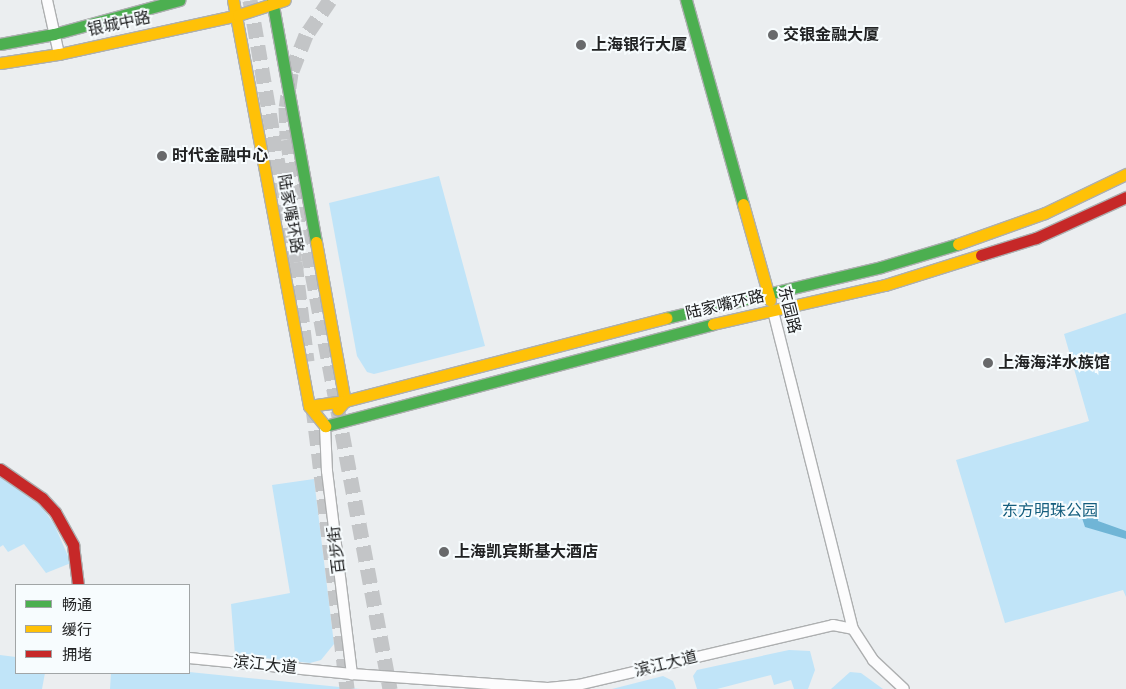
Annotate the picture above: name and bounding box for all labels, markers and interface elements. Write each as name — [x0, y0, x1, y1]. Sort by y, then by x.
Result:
street label: 银城中路 — [86, 8, 152, 40]
place label: 交银金融大厦 — [783, 25, 879, 45]
marker: 交银金融大厦 — [767, 29, 779, 41]
place label: 上海银行大厦 — [591, 35, 687, 55]
marker: 上海银行大厦 — [575, 39, 587, 51]
place label: 时代金融中心 — [172, 146, 268, 166]
marker: 时代金融中心 — [156, 150, 168, 162]
street label: 陆家嘴环路 — [274, 173, 306, 255]
street label: 东园路 — [774, 284, 804, 336]
street label: 陆家嘴环路 — [684, 287, 766, 323]
place label: 上海海洋水族馆 — [998, 353, 1110, 373]
marker: 上海海洋水族馆 — [982, 357, 994, 369]
park label: 东方明珠公园 — [1002, 501, 1098, 521]
street label: 百步街 — [325, 525, 349, 575]
place label: 上海凯宾斯基大酒店 — [454, 542, 598, 562]
marker: 上海凯宾斯基大酒店 — [438, 546, 450, 558]
legend — [15, 584, 190, 674]
text: 畅通 — [62, 595, 92, 614]
text: 缓行 — [62, 620, 92, 639]
text: 拥堵 — [62, 645, 92, 664]
street label: 滨江大道 — [633, 647, 699, 681]
street label: 滨江大道 — [232, 652, 298, 678]

